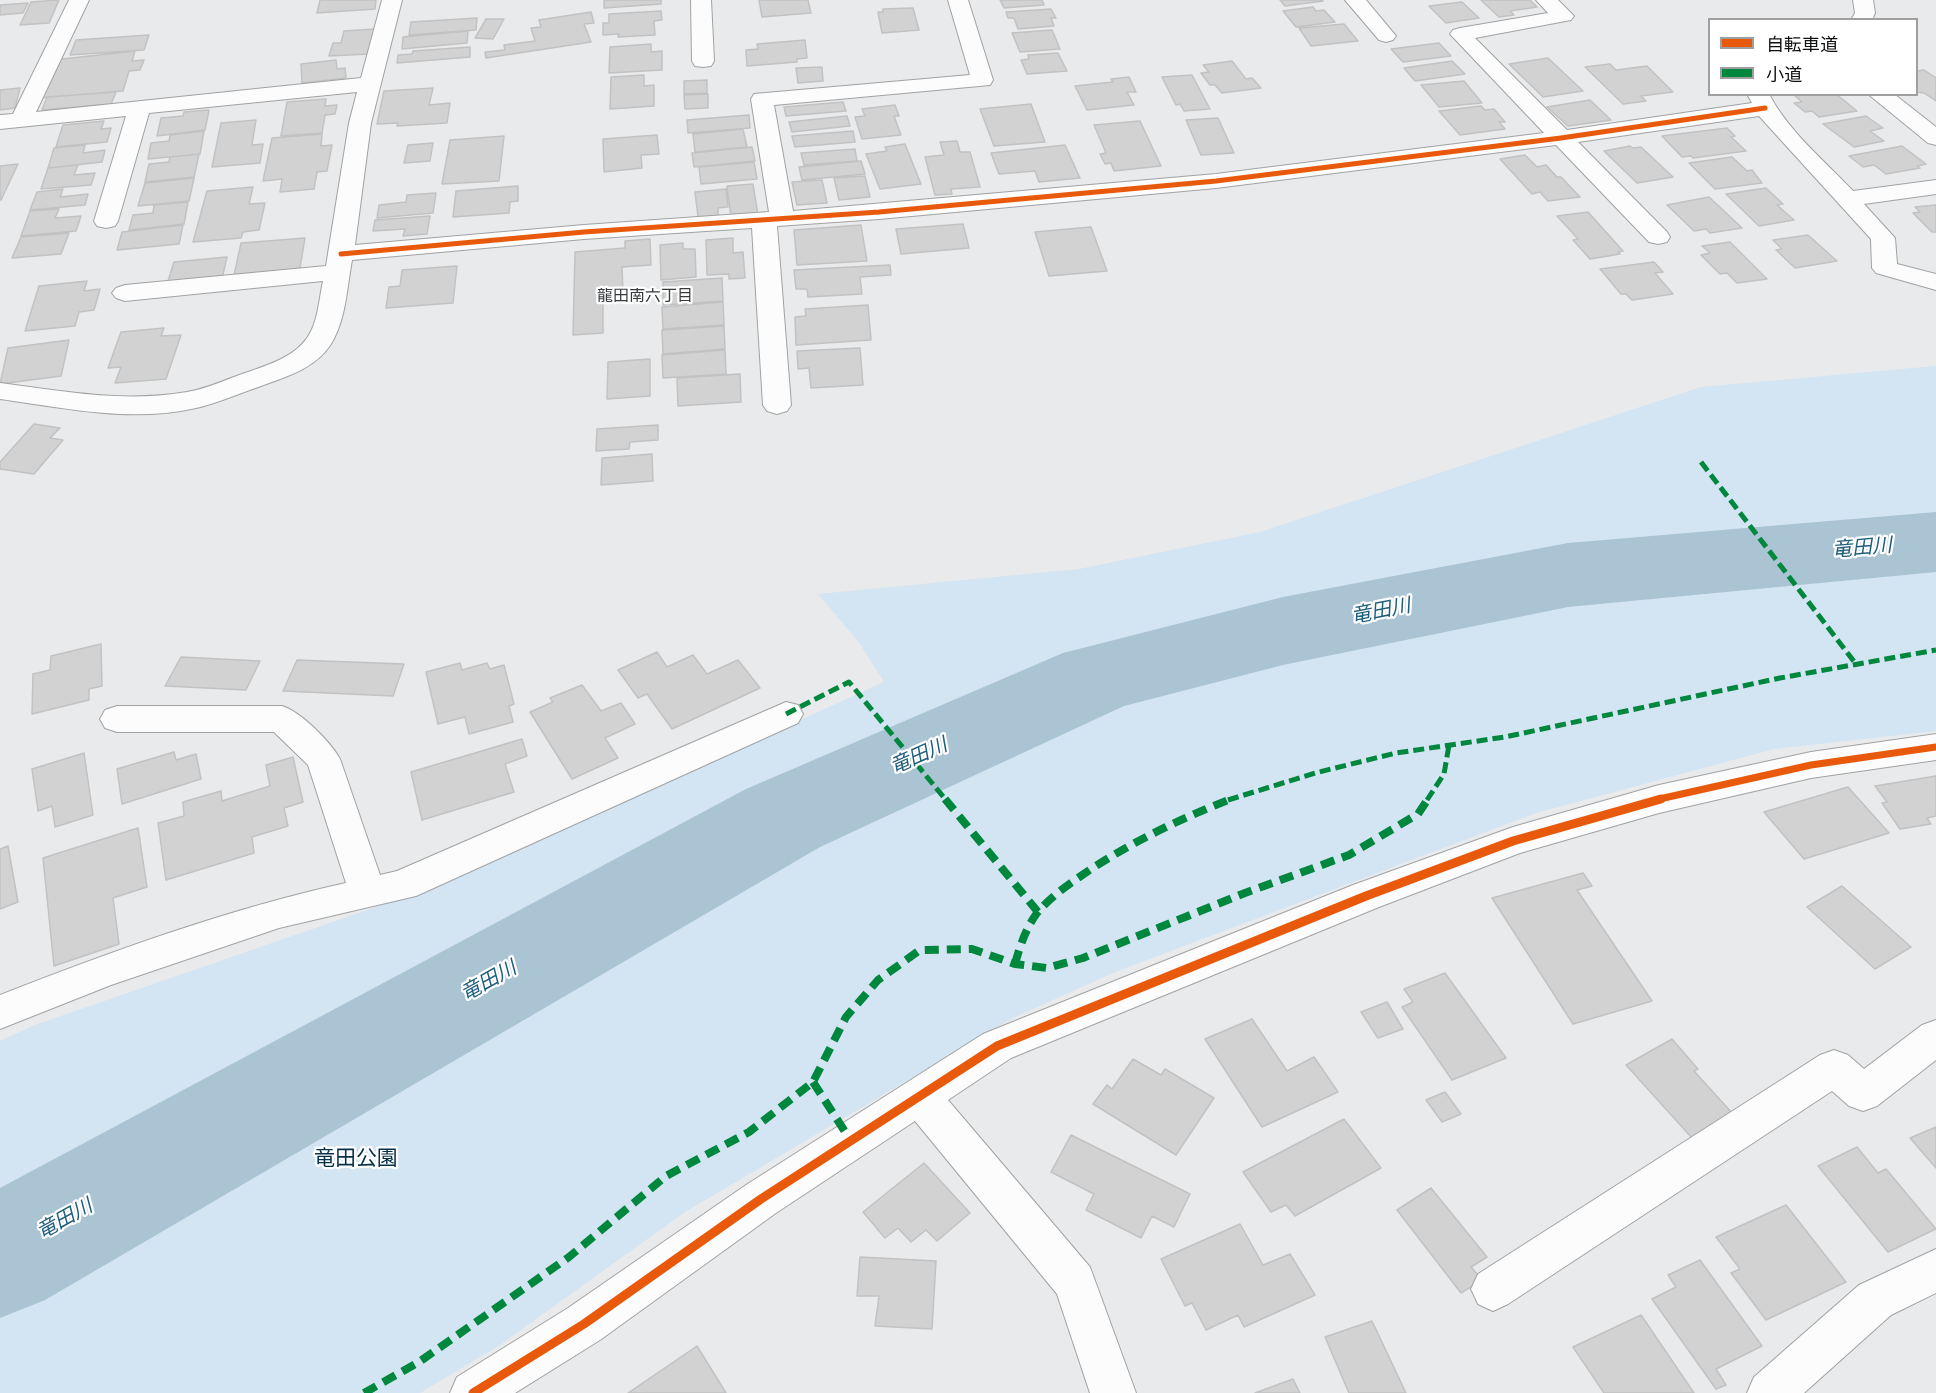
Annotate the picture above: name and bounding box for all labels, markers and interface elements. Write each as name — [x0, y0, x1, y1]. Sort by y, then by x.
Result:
legend — [1708, 18, 1918, 96]
text: 自転車道 — [1766, 35, 1838, 56]
text: 小道 — [1766, 65, 1802, 86]
district label: 龍田南六丁目 — [597, 287, 693, 307]
water label: 竜田川 — [1831, 534, 1893, 564]
water label: 竜田川 — [1349, 594, 1413, 630]
water label: 竜田川 — [887, 734, 951, 780]
water label: 竜田川 — [457, 957, 521, 1007]
park label: 竜田公園 — [314, 1147, 398, 1173]
water label: 竜田川 — [33, 1195, 97, 1245]

